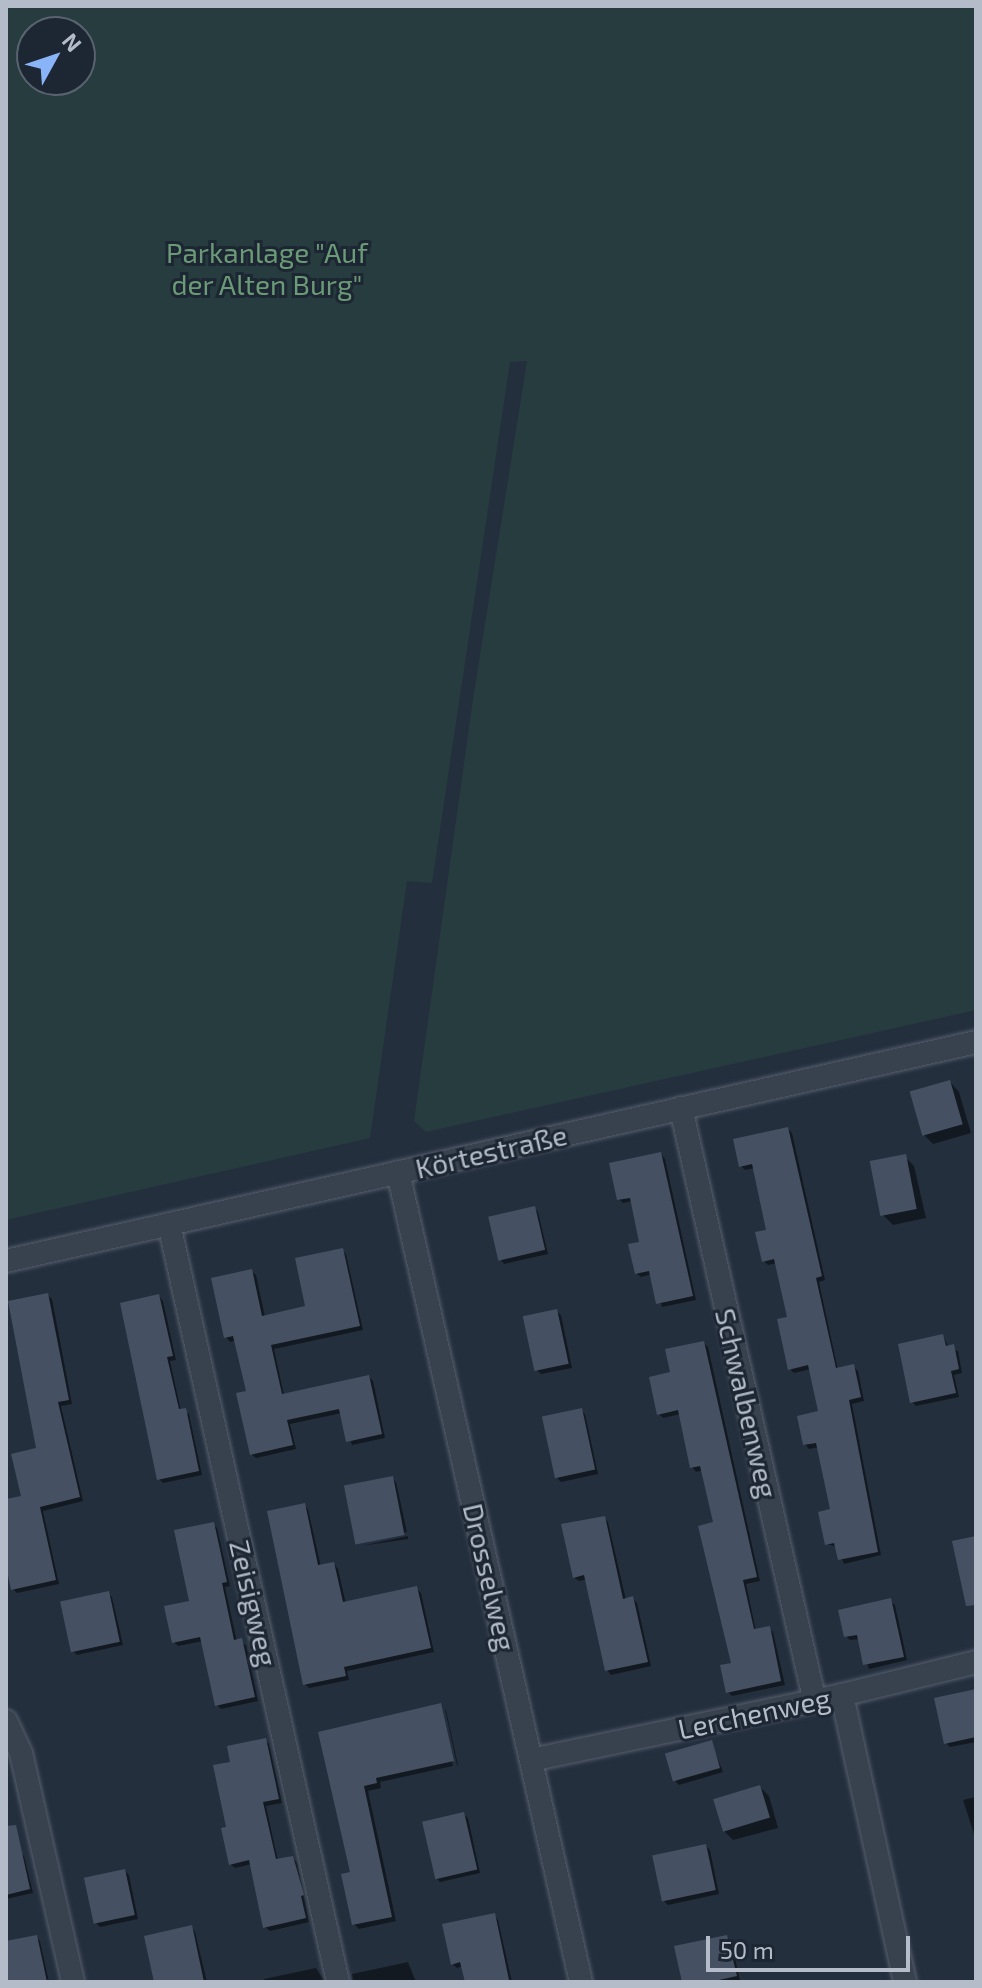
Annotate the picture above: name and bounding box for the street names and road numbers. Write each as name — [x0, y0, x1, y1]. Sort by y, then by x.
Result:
street label: Körtestraße — [412, 1117, 570, 1185]
street label: Schwalbenweg — [709, 1305, 785, 1501]
street label: Drosselweg — [457, 1500, 523, 1654]
street label: Zeisigweg — [223, 1537, 285, 1669]
street label: Lerchenweg — [675, 1680, 833, 1746]

